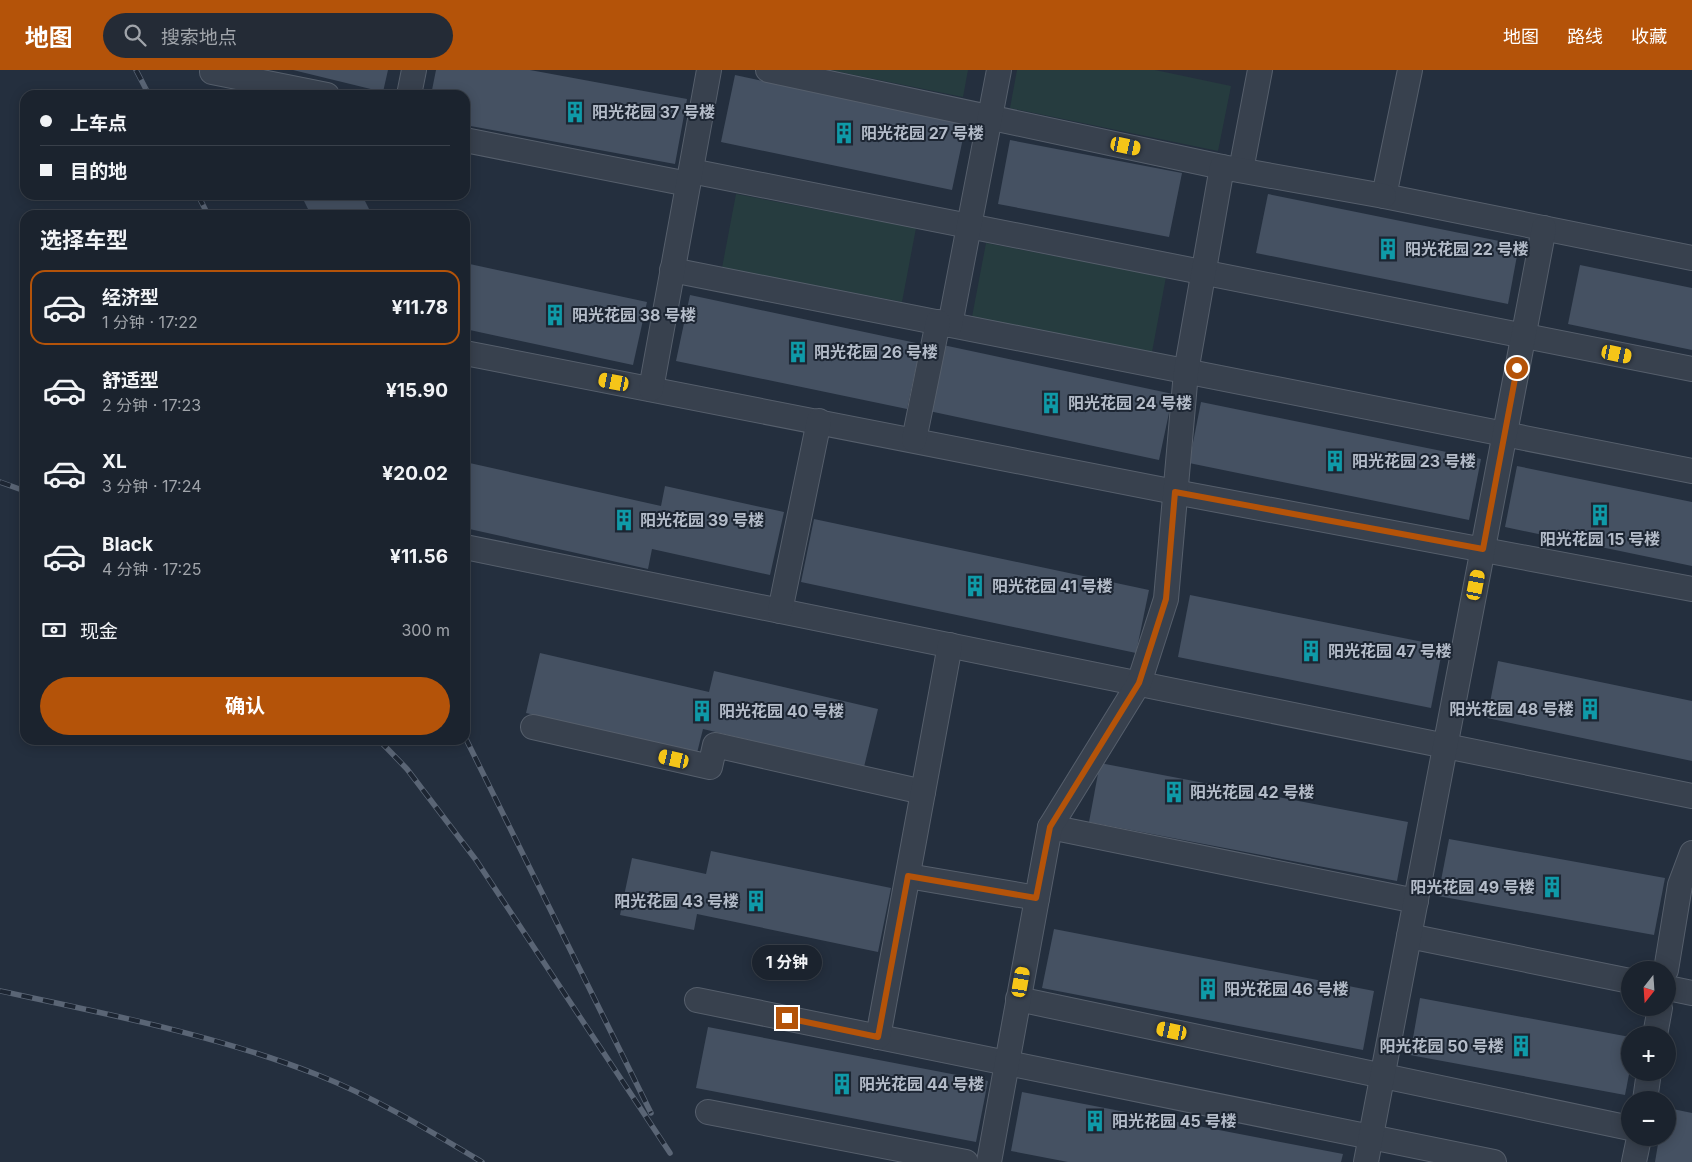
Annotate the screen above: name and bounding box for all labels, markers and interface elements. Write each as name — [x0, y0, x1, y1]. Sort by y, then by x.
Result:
search box — [103, 13, 453, 58]
icon: search — [121, 21, 149, 49]
text: 地图 — [25, 23, 73, 52]
text: 搜索地点 — [161, 26, 237, 49]
text: 地图 — [1503, 26, 1539, 47]
text: 路线 — [1567, 26, 1603, 47]
text: 收藏 — [1631, 26, 1667, 47]
building icon: 阳光花园 37 号楼 — [562, 99, 588, 125]
place label: 阳光花园 37 号楼 — [592, 102, 715, 122]
text: 上车点 — [70, 112, 127, 135]
building icon: 阳光花园 27 号楼 — [831, 120, 857, 146]
place label: 阳光花园 27 号楼 — [861, 123, 984, 143]
car — [1109, 136, 1142, 156]
text: 目的地 — [70, 160, 127, 183]
text: 选择车型 — [40, 227, 128, 253]
building icon: 阳光花园 22 号楼 — [1375, 236, 1401, 262]
place label: 阳光花园 22 号楼 — [1405, 239, 1529, 259]
icon: car — [42, 285, 87, 330]
text: 经济型 — [102, 286, 159, 309]
text: ¥11.78 — [392, 296, 448, 319]
building icon: 阳光花园 38 号楼 — [542, 302, 568, 328]
place label: 阳光花园 38 号楼 — [572, 305, 696, 325]
text: 1 分钟 · 17:22 — [102, 312, 198, 332]
building icon: 阳光花园 26 号楼 — [785, 339, 811, 365]
place label: 阳光花园 26 号楼 — [814, 342, 938, 362]
car — [1600, 344, 1633, 364]
route start — [1506, 357, 1528, 379]
icon: car — [42, 368, 87, 413]
text: 舒适型 — [102, 369, 159, 392]
car — [597, 372, 630, 392]
text: ¥15.90 — [386, 379, 448, 402]
building icon: 阳光花园 24 号楼 — [1038, 390, 1064, 416]
place label: 阳光花园 24 号楼 — [1068, 393, 1192, 413]
text: 2 分钟 · 17:23 — [102, 395, 201, 415]
building icon: 阳光花园 23 号楼 — [1322, 448, 1348, 474]
text: XL — [102, 450, 127, 473]
icon: car — [42, 451, 87, 496]
place label: 阳光花园 23 号楼 — [1352, 451, 1476, 471]
text: ¥20.02 — [382, 462, 448, 485]
text: 3 分钟 · 17:24 — [102, 476, 201, 496]
building icon: 阳光花园 15 号楼 — [1587, 502, 1613, 528]
building icon: 阳光花园 39 号楼 — [611, 507, 637, 533]
place label: 阳光花园 39 号楼 — [640, 510, 764, 530]
place label: 阳光花园 15 号楼 — [1540, 529, 1660, 549]
text: Black — [102, 533, 153, 556]
icon: car — [42, 534, 87, 579]
text: ¥11.56 — [390, 545, 448, 568]
text: 4 分钟 · 17:25 — [102, 559, 202, 579]
car — [1465, 569, 1486, 601]
building icon: 阳光花园 41 号楼 — [962, 573, 988, 599]
place label: 阳光花园 41 号楼 — [992, 576, 1113, 596]
icon: cash — [40, 616, 68, 644]
text: 现金 — [80, 620, 118, 643]
text: 300 m — [401, 620, 450, 640]
building icon: 阳光花园 47 号楼 — [1298, 638, 1324, 664]
place label: 阳光花园 47 号楼 — [1328, 641, 1452, 661]
button: 确认 — [40, 677, 450, 735]
building icon: 阳光花园 48 号楼 — [1577, 696, 1603, 722]
building icon: 阳光花园 40 号楼 — [689, 698, 715, 724]
place label: 阳光花园 48 号楼 — [1449, 699, 1574, 719]
place label: 阳光花园 40 号楼 — [719, 701, 844, 721]
car — [657, 748, 690, 770]
building icon: 阳光花园 42 号楼 — [1161, 779, 1187, 805]
place label: 阳光花园 42 号楼 — [1190, 782, 1314, 802]
building icon: 阳光花园 49 号楼 — [1539, 874, 1565, 900]
place label: 阳光花园 49 号楼 — [1410, 877, 1535, 897]
building icon: 阳光花园 43 号楼 — [743, 888, 769, 914]
place label: 阳光花园 43 号楼 — [614, 891, 739, 911]
callout: 1 分钟 — [752, 946, 822, 980]
text: 1 分钟 — [766, 952, 808, 972]
north arrow — [1621, 961, 1676, 1016]
map controls — [1621, 961, 1676, 1146]
car — [1011, 966, 1030, 998]
building icon: 阳光花园 46 号楼 — [1195, 976, 1221, 1002]
place label: 阳光花园 46 号楼 — [1224, 979, 1349, 999]
route end — [776, 1007, 798, 1029]
car — [1155, 1021, 1188, 1041]
button: + — [1621, 1026, 1676, 1081]
building icon: 阳光花园 50 号楼 — [1508, 1033, 1534, 1059]
place label: 阳光花园 50 号楼 — [1379, 1036, 1504, 1056]
building icon: 阳光花园 44 号楼 — [829, 1071, 855, 1097]
place label: 阳光花园 44 号楼 — [859, 1074, 984, 1094]
button: − — [1621, 1091, 1676, 1146]
building icon: 阳光花园 45 号楼 — [1082, 1108, 1108, 1134]
place label: 阳光花园 45 号楼 — [1112, 1111, 1237, 1131]

